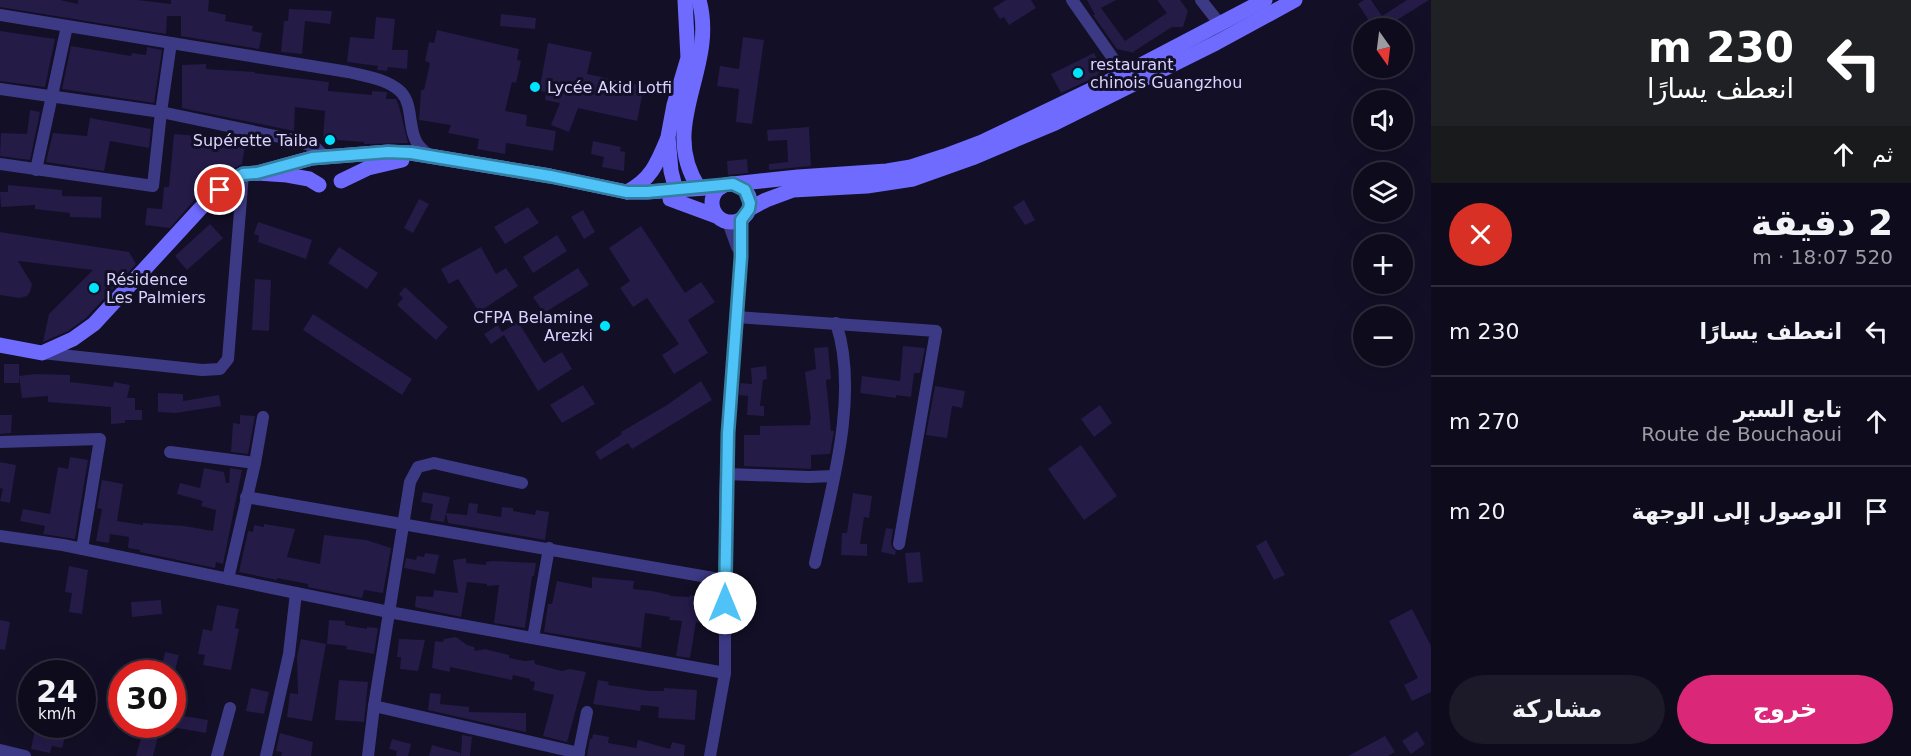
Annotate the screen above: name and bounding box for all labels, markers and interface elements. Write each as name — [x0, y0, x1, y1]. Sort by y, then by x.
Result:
north arrow — [1353, 18, 1413, 78]
map controls — [1353, 18, 1413, 366]
text: 230 m — [1648, 23, 1794, 72]
icon: left — [1815, 24, 1893, 102]
place label: restaurant chinois Guangzhou — [1090, 55, 1242, 92]
marker: restaurant chinois Guangzhou — [1071, 66, 1085, 80]
text: انعطف يسارًا — [1647, 73, 1794, 104]
place label: Lycée Akid Lotfi — [547, 78, 672, 97]
marker: Lycée Akid Lotfi — [528, 80, 542, 94]
button: sound — [1353, 90, 1413, 150]
place label: Supérette Taiba — [193, 131, 318, 150]
marker: Supérette Taiba — [323, 133, 337, 147]
icon: ahead — [1827, 138, 1860, 171]
text: ثم — [1872, 142, 1893, 167]
button: layers — [1353, 162, 1413, 222]
pin — [194, 164, 245, 215]
icon: arrive — [203, 173, 236, 206]
text: 2 دقيقة — [1751, 202, 1893, 243]
button: close — [1449, 203, 1512, 266]
button: + — [1353, 234, 1413, 294]
text: 520 m · 18:07 — [1752, 245, 1893, 269]
place label: Résidence Les Palmiers — [106, 270, 206, 307]
marker: Résidence Les Palmiers — [87, 281, 101, 295]
button: − — [1353, 306, 1413, 366]
place label: CFPA Belamine Arezki — [473, 308, 593, 345]
icon: left — [1860, 315, 1893, 348]
marker: CFPA Belamine Arezki — [598, 319, 612, 333]
text: 230 m — [1449, 319, 1519, 344]
text: انعطف يسارًا — [1699, 319, 1842, 344]
text: تابع السير — [1734, 397, 1842, 422]
icon: ahead — [1860, 405, 1893, 438]
text: 270 m — [1449, 409, 1519, 434]
text: Route de Bouchaoui — [1641, 422, 1842, 446]
icon: arrive — [1860, 495, 1893, 528]
text: 20 m — [1449, 499, 1505, 524]
text: الوصول إلى الوجهة — [1632, 499, 1842, 524]
position arrow — [693, 571, 757, 635]
speed limit sign: 30 — [108, 660, 186, 738]
text: 24 — [36, 674, 78, 709]
button: مشاركة — [1449, 675, 1665, 744]
button: خروج — [1677, 675, 1893, 744]
text: km/h — [38, 705, 76, 723]

